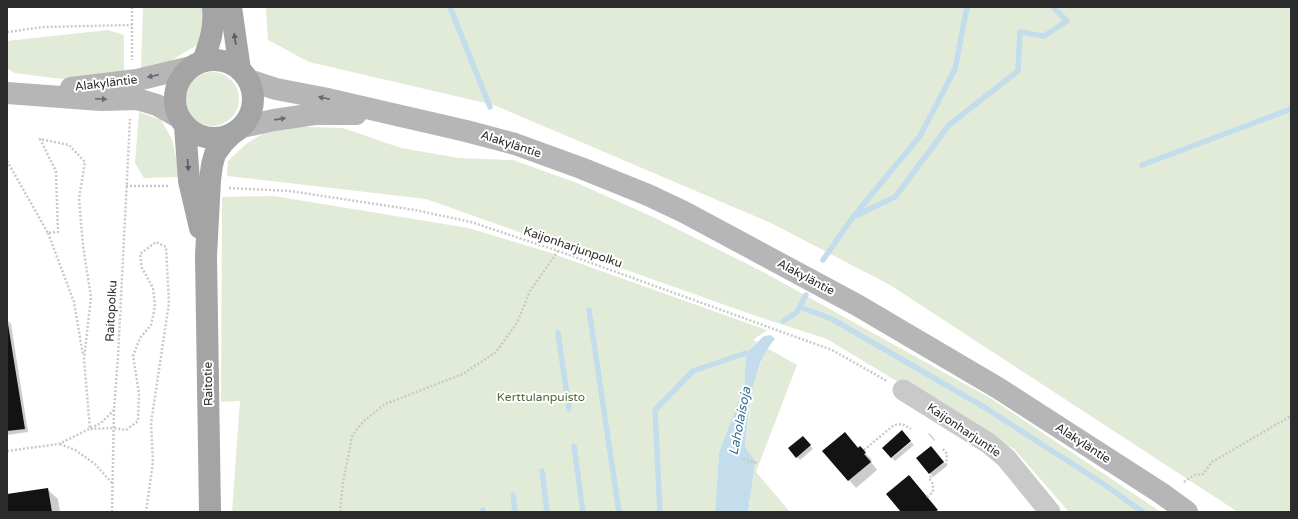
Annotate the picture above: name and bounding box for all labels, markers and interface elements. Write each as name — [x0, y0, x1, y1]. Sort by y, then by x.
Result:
one-way arrow — [232, 33, 238, 45]
street label: Alakyläntie — [74, 72, 138, 94]
one-way arrow — [147, 74, 159, 80]
one-way arrow — [318, 95, 331, 101]
one-way arrow — [95, 96, 107, 103]
one-way arrow — [274, 116, 286, 122]
street label: Alakyläntie — [479, 128, 543, 160]
one-way arrow — [185, 159, 191, 171]
street label: Kaijonharjunpolku — [522, 224, 624, 270]
street label: Alakyläntie — [775, 256, 837, 298]
street label: Raitopolku — [102, 280, 120, 342]
street label: Raitotie — [201, 361, 215, 406]
water label: Laholaisoja — [726, 385, 755, 456]
park label: Kerttulanpuisto — [497, 390, 585, 404]
street label: Kaijonharjuntie — [924, 400, 1004, 460]
street label: Alakyläntie — [1053, 420, 1113, 466]

